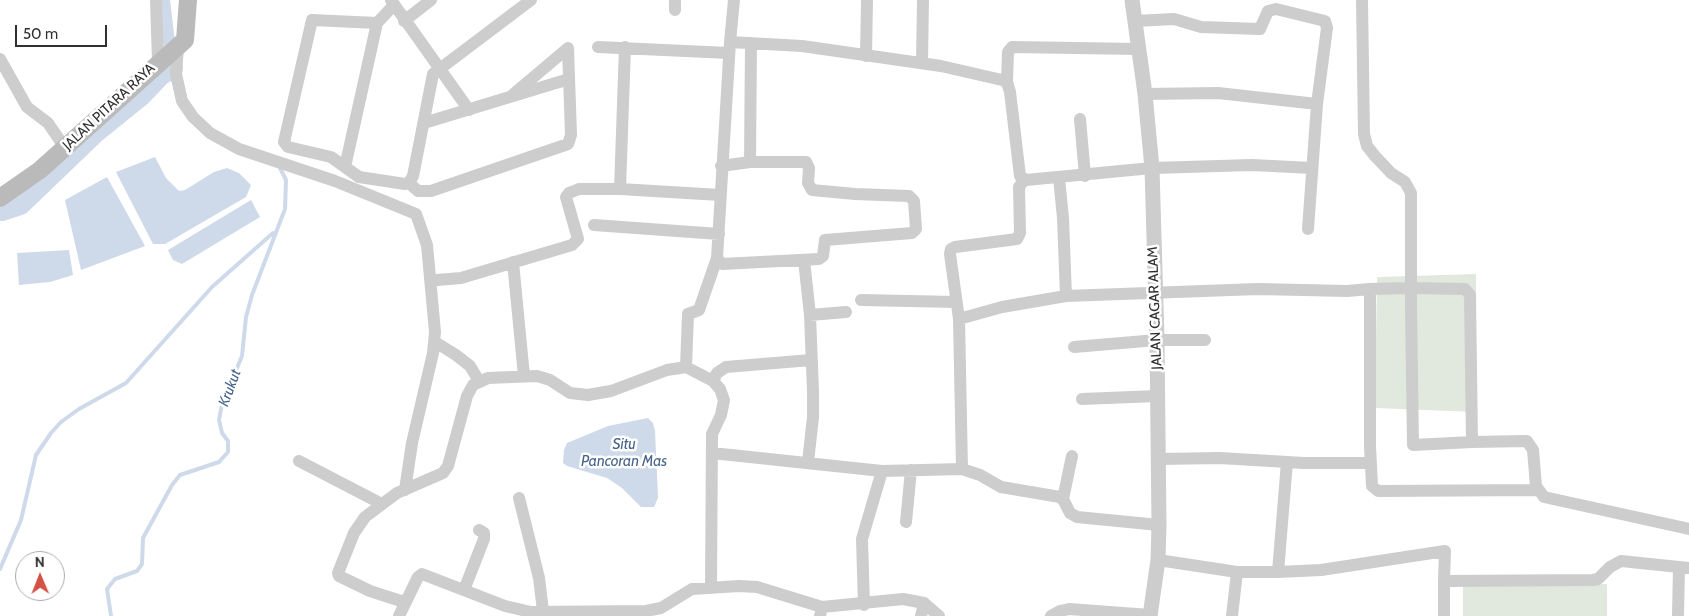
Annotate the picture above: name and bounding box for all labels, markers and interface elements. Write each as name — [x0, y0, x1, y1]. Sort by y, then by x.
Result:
scale bar — [18, 15, 110, 47]
text: 50 m — [23, 25, 58, 43]
street label: JALAN PITARA RAYA — [59, 60, 159, 154]
street label: JALAN CAGAR ALAM — [1144, 246, 1166, 370]
water label: Krukut — [215, 367, 245, 409]
water label: Situ Pancoran Mas — [581, 436, 667, 471]
north arrow — [15, 551, 65, 601]
text: N — [35, 553, 45, 571]

